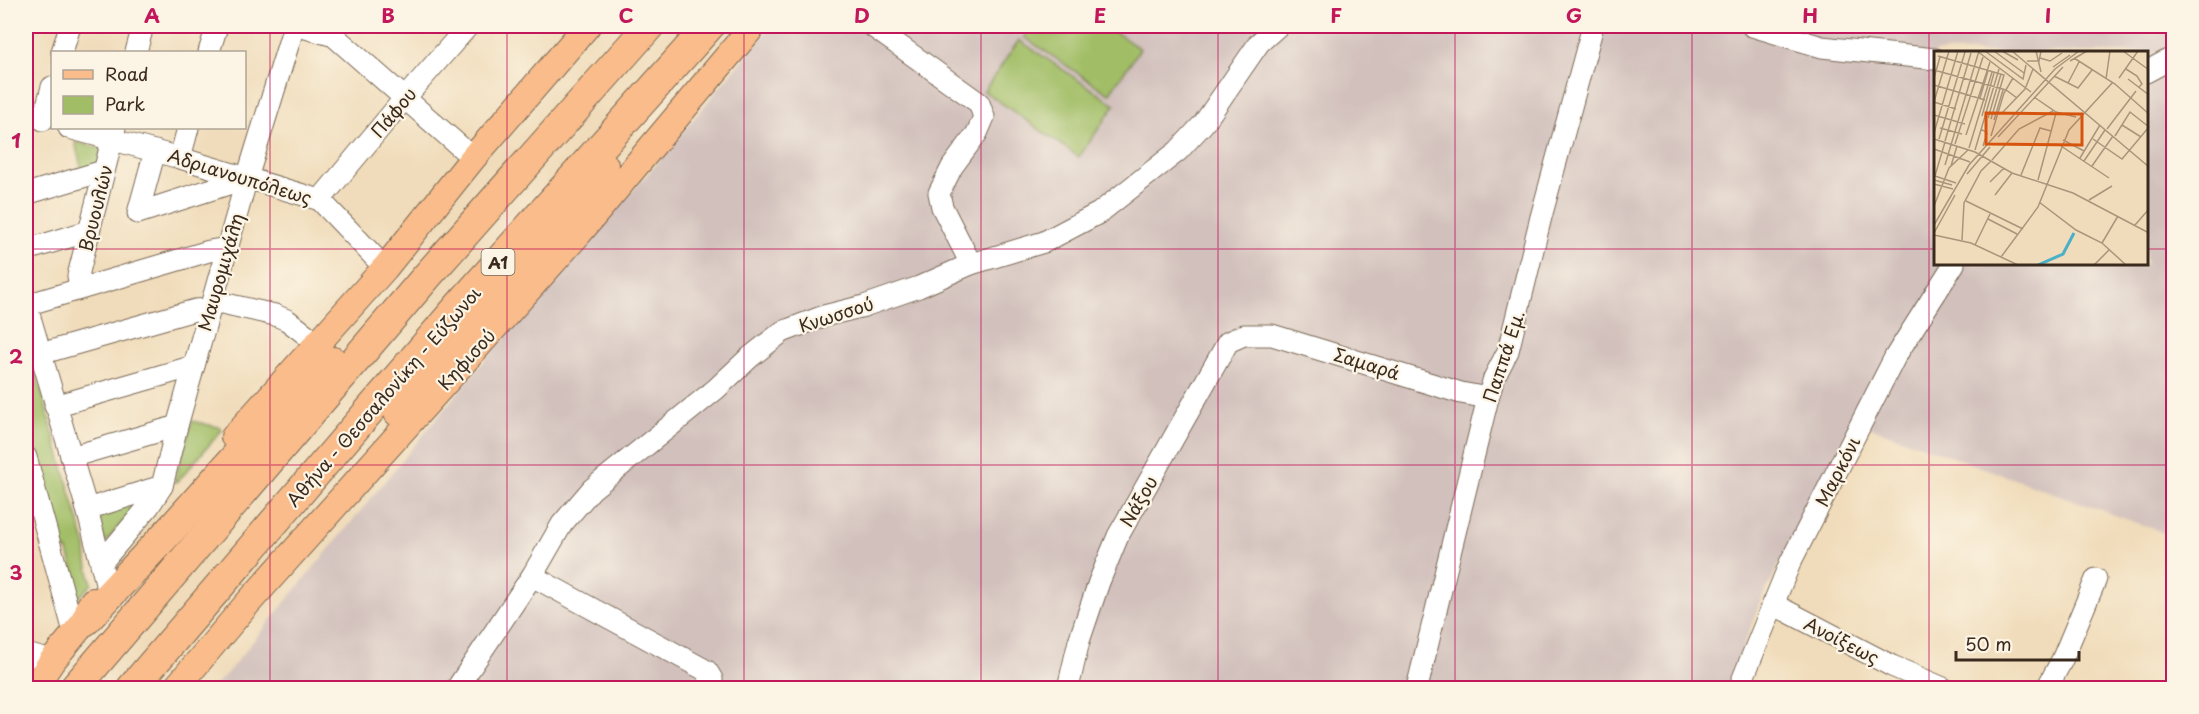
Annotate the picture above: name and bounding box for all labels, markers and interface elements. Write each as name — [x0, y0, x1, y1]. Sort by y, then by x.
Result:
text: A — [144, 0, 160, 30]
text: B — [381, 0, 395, 30]
text: C — [618, 0, 634, 30]
text: D — [854, 0, 870, 30]
text: E — [1094, 0, 1106, 30]
text: F — [1330, 0, 1342, 30]
text: G — [1566, 0, 1582, 30]
text: H — [1802, 0, 1818, 30]
text: I — [2045, 0, 2051, 30]
legend — [51, 51, 246, 129]
inset map — [1934, 51, 2148, 266]
text: Road — [105, 60, 149, 87]
street label: Πάφου — [364, 81, 422, 143]
text: Park — [105, 90, 145, 117]
text: 1 — [11, 125, 21, 155]
street label: Αδριανουπόλεως — [165, 141, 315, 211]
street label: Βρυουλών — [71, 162, 119, 254]
street label: Μαυρομιχάλη — [190, 210, 250, 334]
road number: Α1 — [482, 249, 514, 275]
street label: Αθήνα - Θεσσαλονίκη - Εύζωνοι — [279, 280, 487, 512]
street label: Κνωσσού — [795, 289, 877, 339]
street label: Παππά Εμ. — [1475, 306, 1531, 406]
street label: Κηφισού — [431, 322, 501, 396]
street label: Σαμαρά — [1331, 340, 1404, 386]
text: 2 — [9, 341, 23, 371]
street label: Μαρκόνι — [1808, 431, 1866, 511]
street label: Νάξου — [1112, 470, 1164, 532]
text: 3 — [9, 557, 23, 587]
street label: Ανοίξεως — [1800, 610, 1884, 670]
scale bar — [1956, 624, 2079, 662]
text: 50 m — [1965, 630, 2012, 657]

